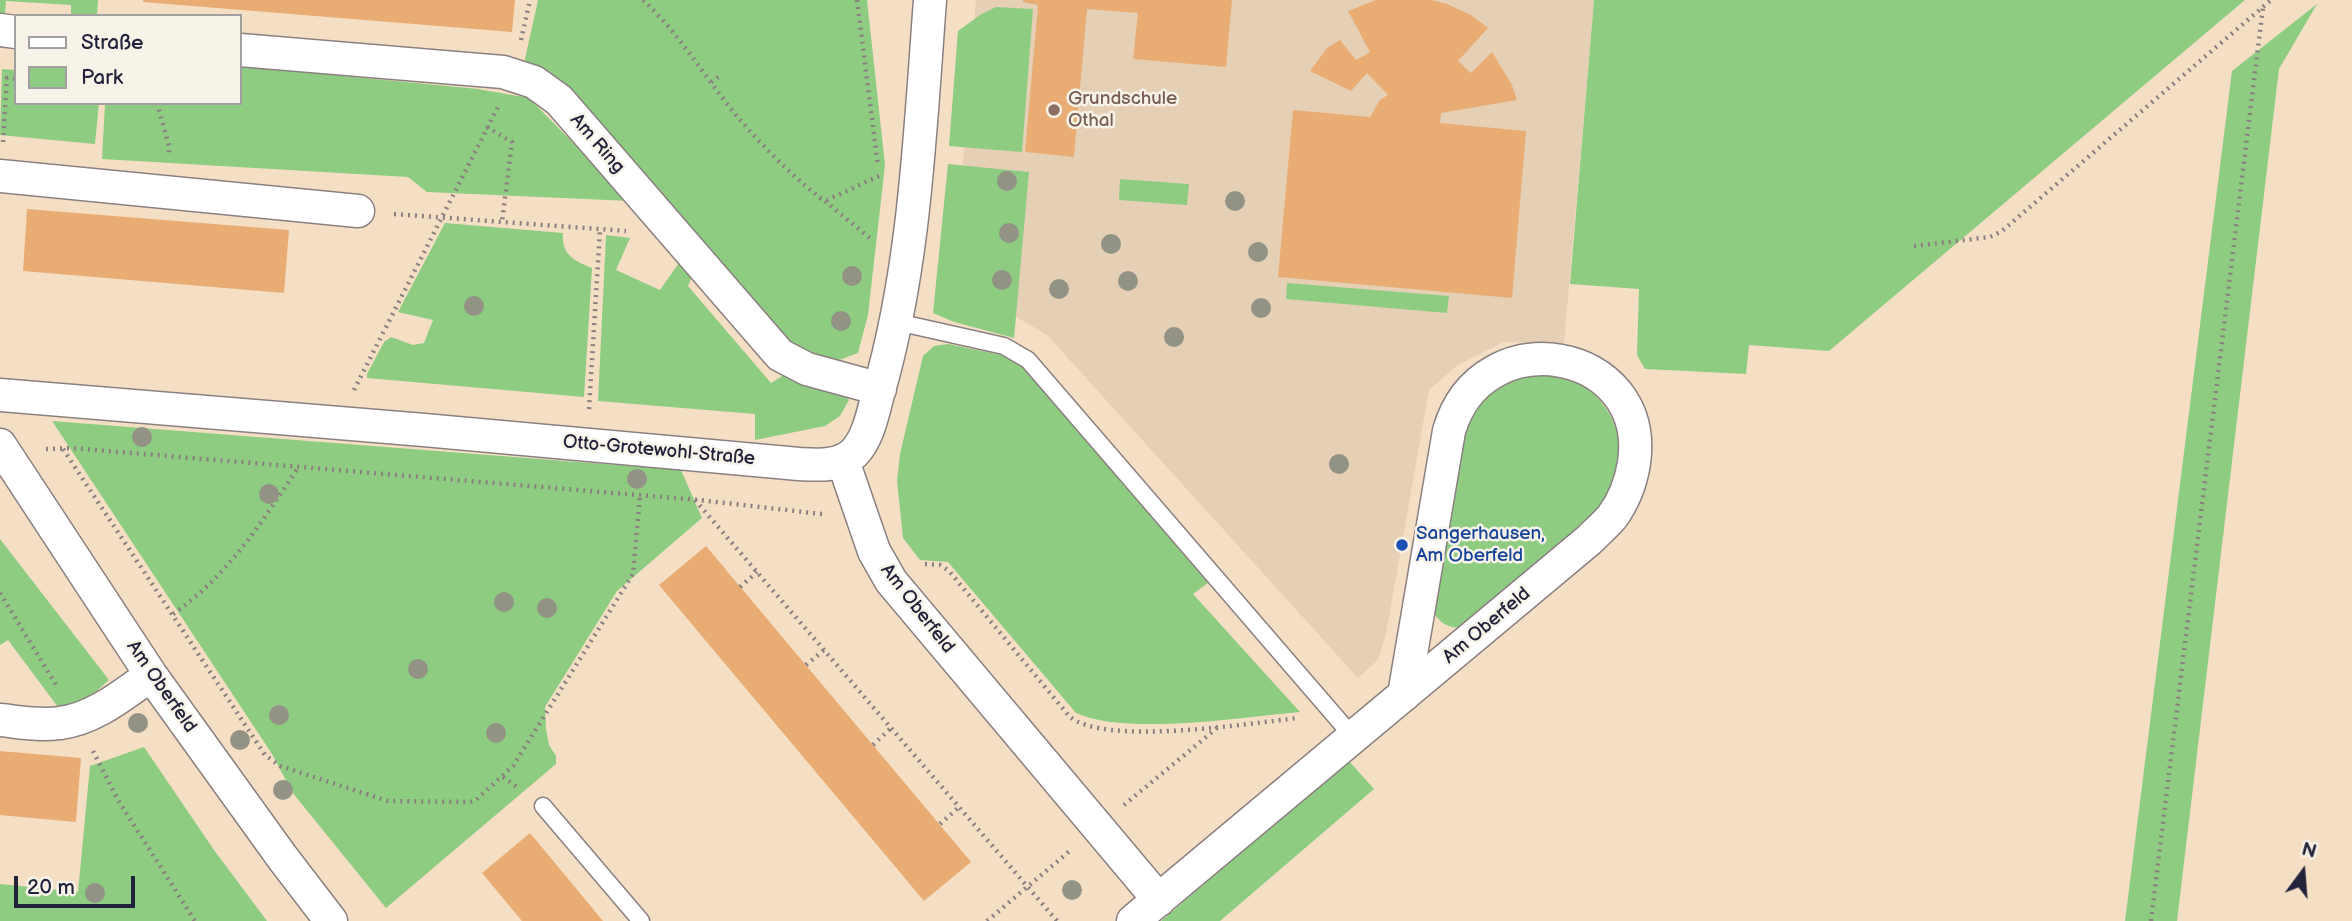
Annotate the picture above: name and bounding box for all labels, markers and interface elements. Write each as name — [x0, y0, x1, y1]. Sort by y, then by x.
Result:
legend — [14, 14, 242, 105]
text: Straße — [81, 30, 143, 55]
text: Park — [81, 65, 123, 90]
place label: Grundschule Othal — [1068, 88, 1177, 132]
marker: Grundschule Othal — [1046, 102, 1062, 118]
street label: Am Ring — [565, 109, 629, 179]
street label: Otto-Grotewohl-Straße — [562, 431, 756, 471]
place label: Sangerhausen, Am Oberfeld — [1416, 523, 1545, 567]
marker: Sangerhausen, Am Oberfeld — [1394, 537, 1410, 553]
street label: Am Oberfeld — [875, 560, 959, 658]
street label: Am Oberfeld — [1439, 583, 1535, 669]
street label: Am Oberfeld — [121, 637, 201, 737]
north arrow — [2268, 837, 2338, 907]
text: N — [2299, 838, 2319, 864]
scale bar — [18, 862, 138, 906]
text: 20 m — [27, 875, 75, 900]

